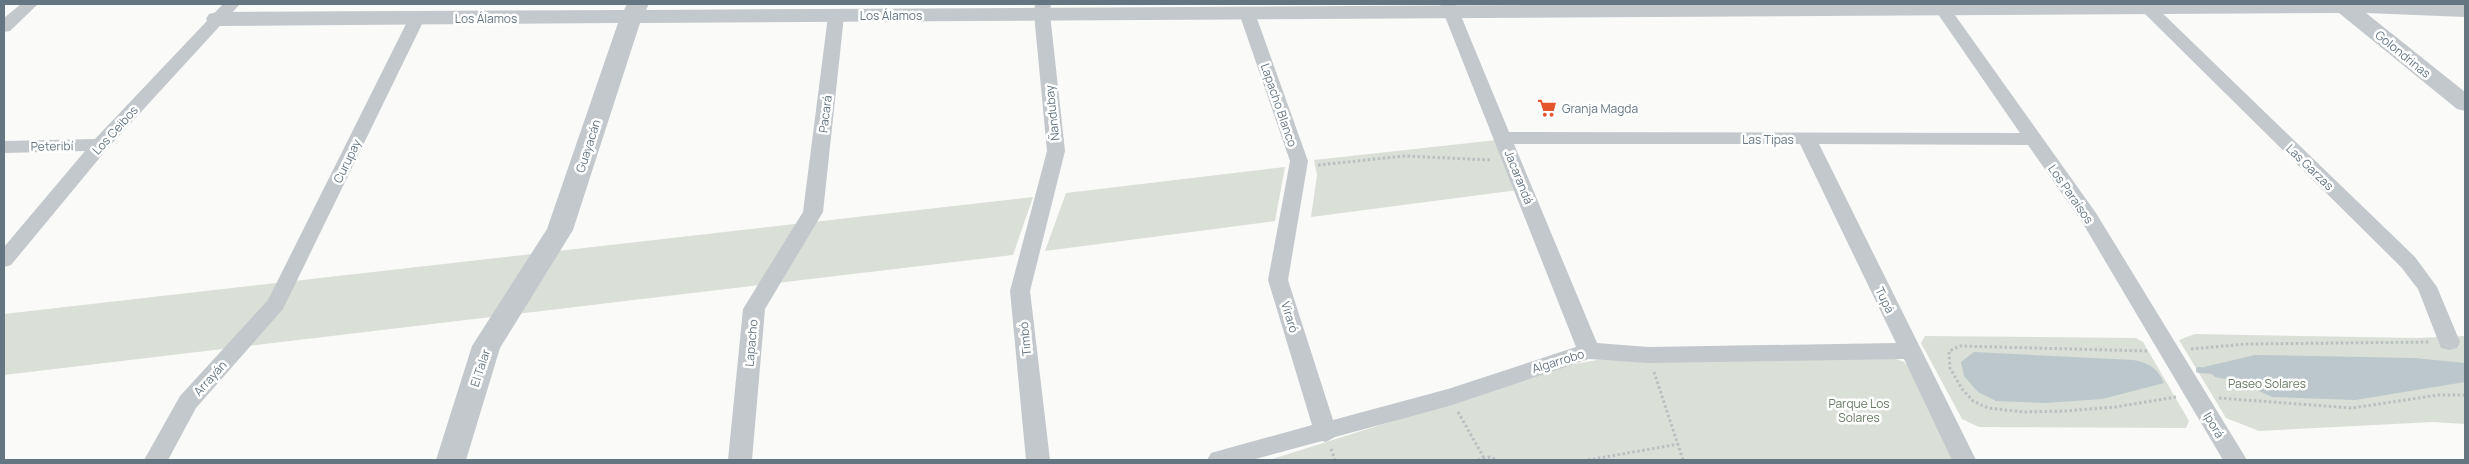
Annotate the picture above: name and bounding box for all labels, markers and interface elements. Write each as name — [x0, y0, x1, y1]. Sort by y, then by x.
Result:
street label: Los Álamos — [860, 7, 922, 24]
street label: Los Álamos — [455, 10, 517, 27]
street label: Golondrinas — [2372, 26, 2434, 82]
street label: Lapacho Blanco — [1257, 61, 1301, 149]
street label: Ñandubay — [1041, 84, 1063, 142]
street label: Pacará — [814, 94, 836, 134]
supermarket icon: Granja Magda — [1536, 97, 1558, 119]
place label: Granja Magda — [1562, 100, 1638, 117]
street label: Los Ceibos — [88, 102, 142, 158]
street label: Guayacán — [571, 117, 605, 175]
street label: Las Tipas — [1742, 131, 1794, 148]
street label: Curupay — [329, 136, 365, 186]
street label: Peteribí — [30, 137, 74, 155]
street label: Las Garzas — [2283, 140, 2337, 194]
street label: Jacarandá — [1500, 147, 1538, 207]
street label: Los Paraísos — [2044, 161, 2098, 227]
street label: Tupá — [1871, 284, 1899, 316]
street label: Viraró — [1277, 299, 1303, 335]
street label: Lapacho — [740, 319, 762, 367]
street label: Timbó — [1015, 321, 1035, 357]
street label: Algarrobo — [1530, 345, 1586, 377]
street label: El Talar — [466, 346, 494, 389]
street label: Arrayán — [190, 357, 230, 399]
park label: Paseo Solares — [2228, 375, 2306, 392]
park label: Parque Los Solares — [1828, 395, 1890, 426]
street label: Iporá — [2200, 409, 2228, 441]

